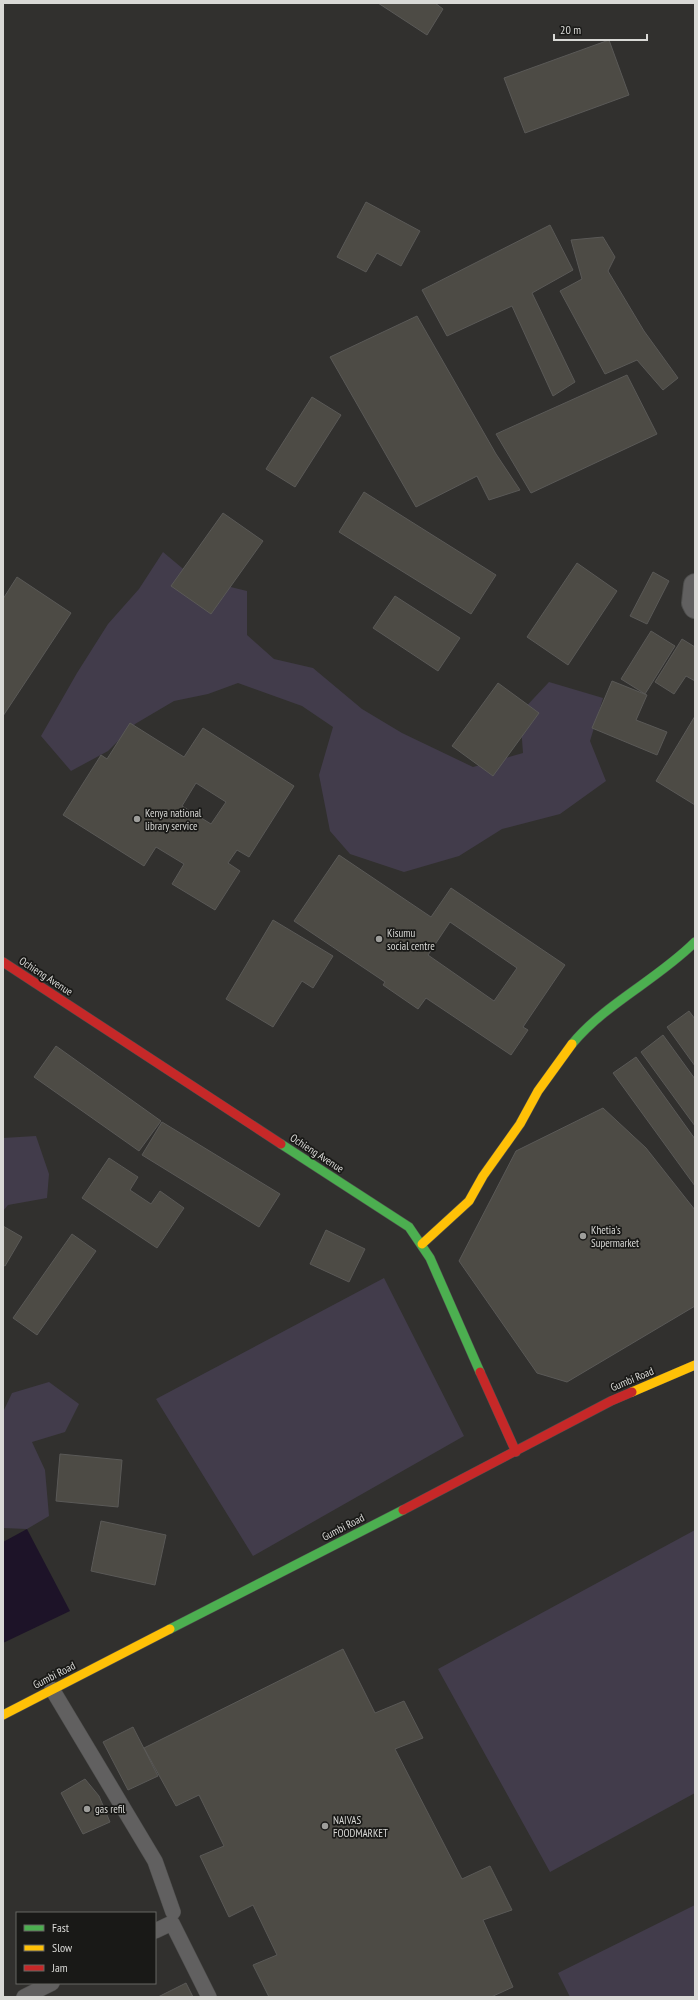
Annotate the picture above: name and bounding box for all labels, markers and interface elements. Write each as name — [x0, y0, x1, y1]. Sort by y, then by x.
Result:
scale bar — [554, 16, 647, 42]
text: 20 m — [560, 22, 581, 37]
place label: Kenya national library service — [145, 806, 202, 833]
marker: Kenya national library service — [132, 814, 142, 824]
place label: Kisumu social centre — [387, 926, 435, 953]
marker: Kisumu social centre — [374, 934, 384, 944]
street label: Ochieng Avenue — [17, 953, 76, 999]
street label: Ochieng Avenue — [288, 1130, 347, 1176]
place label: Khetia's Supermarket — [591, 1223, 639, 1250]
marker: Khetia's Supermarket — [578, 1231, 588, 1241]
street label: Gumbi Road — [608, 1364, 656, 1394]
street label: Gumbi Road — [320, 1510, 367, 1544]
street label: Gumbi Road — [31, 1658, 78, 1692]
place label: gas refil — [95, 1802, 126, 1816]
marker: gas refil — [82, 1804, 92, 1814]
place label: NAIVAS FOODMARKET — [333, 1813, 388, 1840]
marker: NAIVAS FOODMARKET — [320, 1821, 330, 1831]
legend — [16, 1912, 156, 1984]
text: Fast — [52, 1920, 70, 1935]
text: Slow — [52, 1940, 73, 1955]
text: Jam — [51, 1960, 68, 1975]

